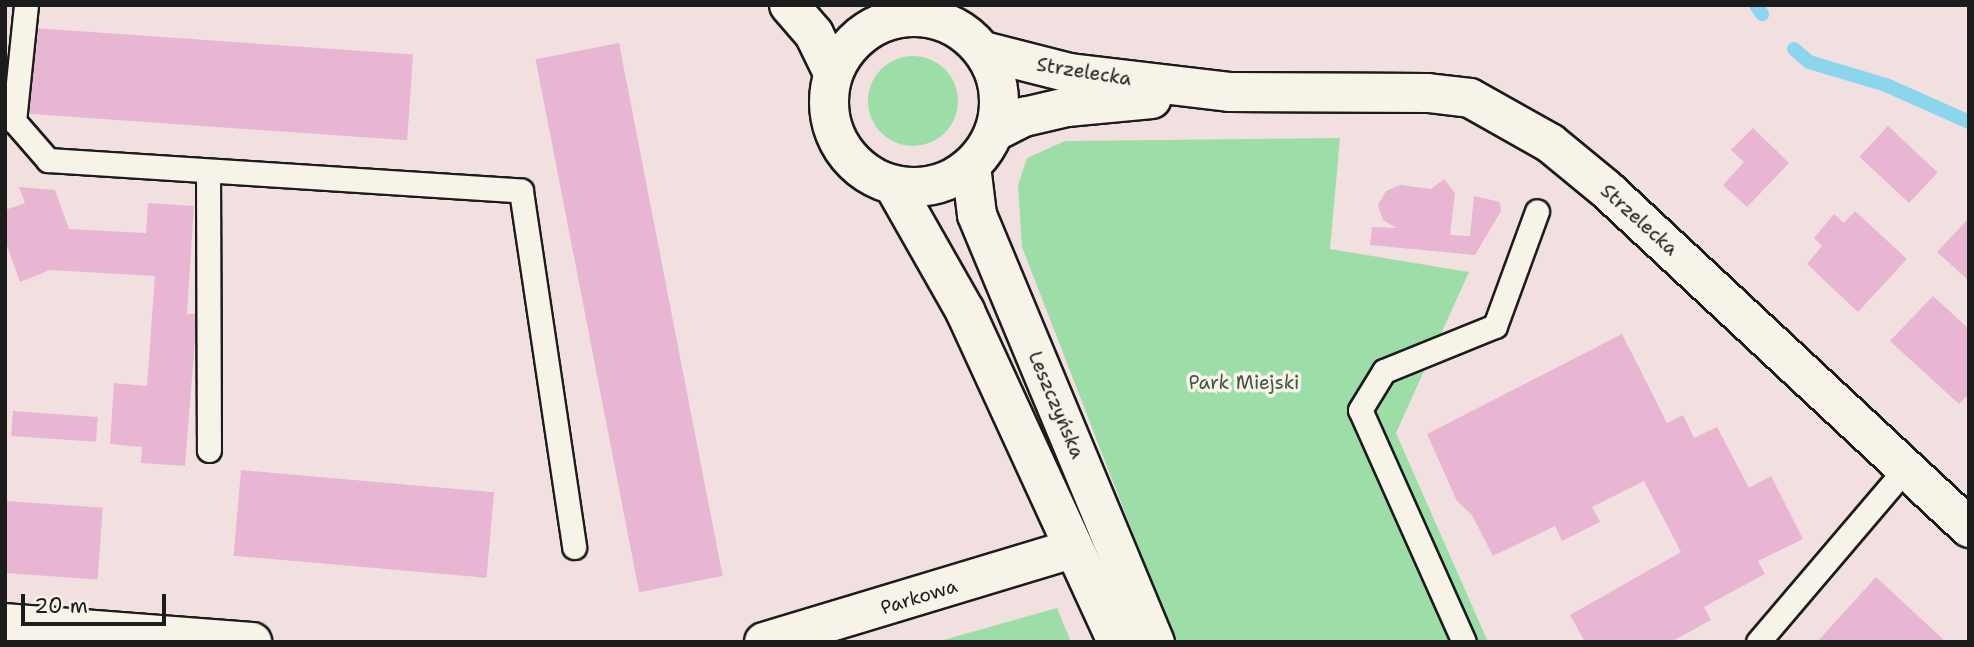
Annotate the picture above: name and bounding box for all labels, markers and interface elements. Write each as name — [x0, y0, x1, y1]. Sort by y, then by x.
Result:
street label: Strzelecka — [1035, 53, 1133, 91]
street label: Strzelecka — [1596, 179, 1682, 261]
street label: Leszczyńska — [1023, 348, 1089, 462]
park label: Park Miejski — [1189, 372, 1299, 394]
street label: Parkowa — [878, 575, 960, 619]
scale bar — [24, 580, 170, 624]
text: 20 m — [34, 592, 88, 620]

